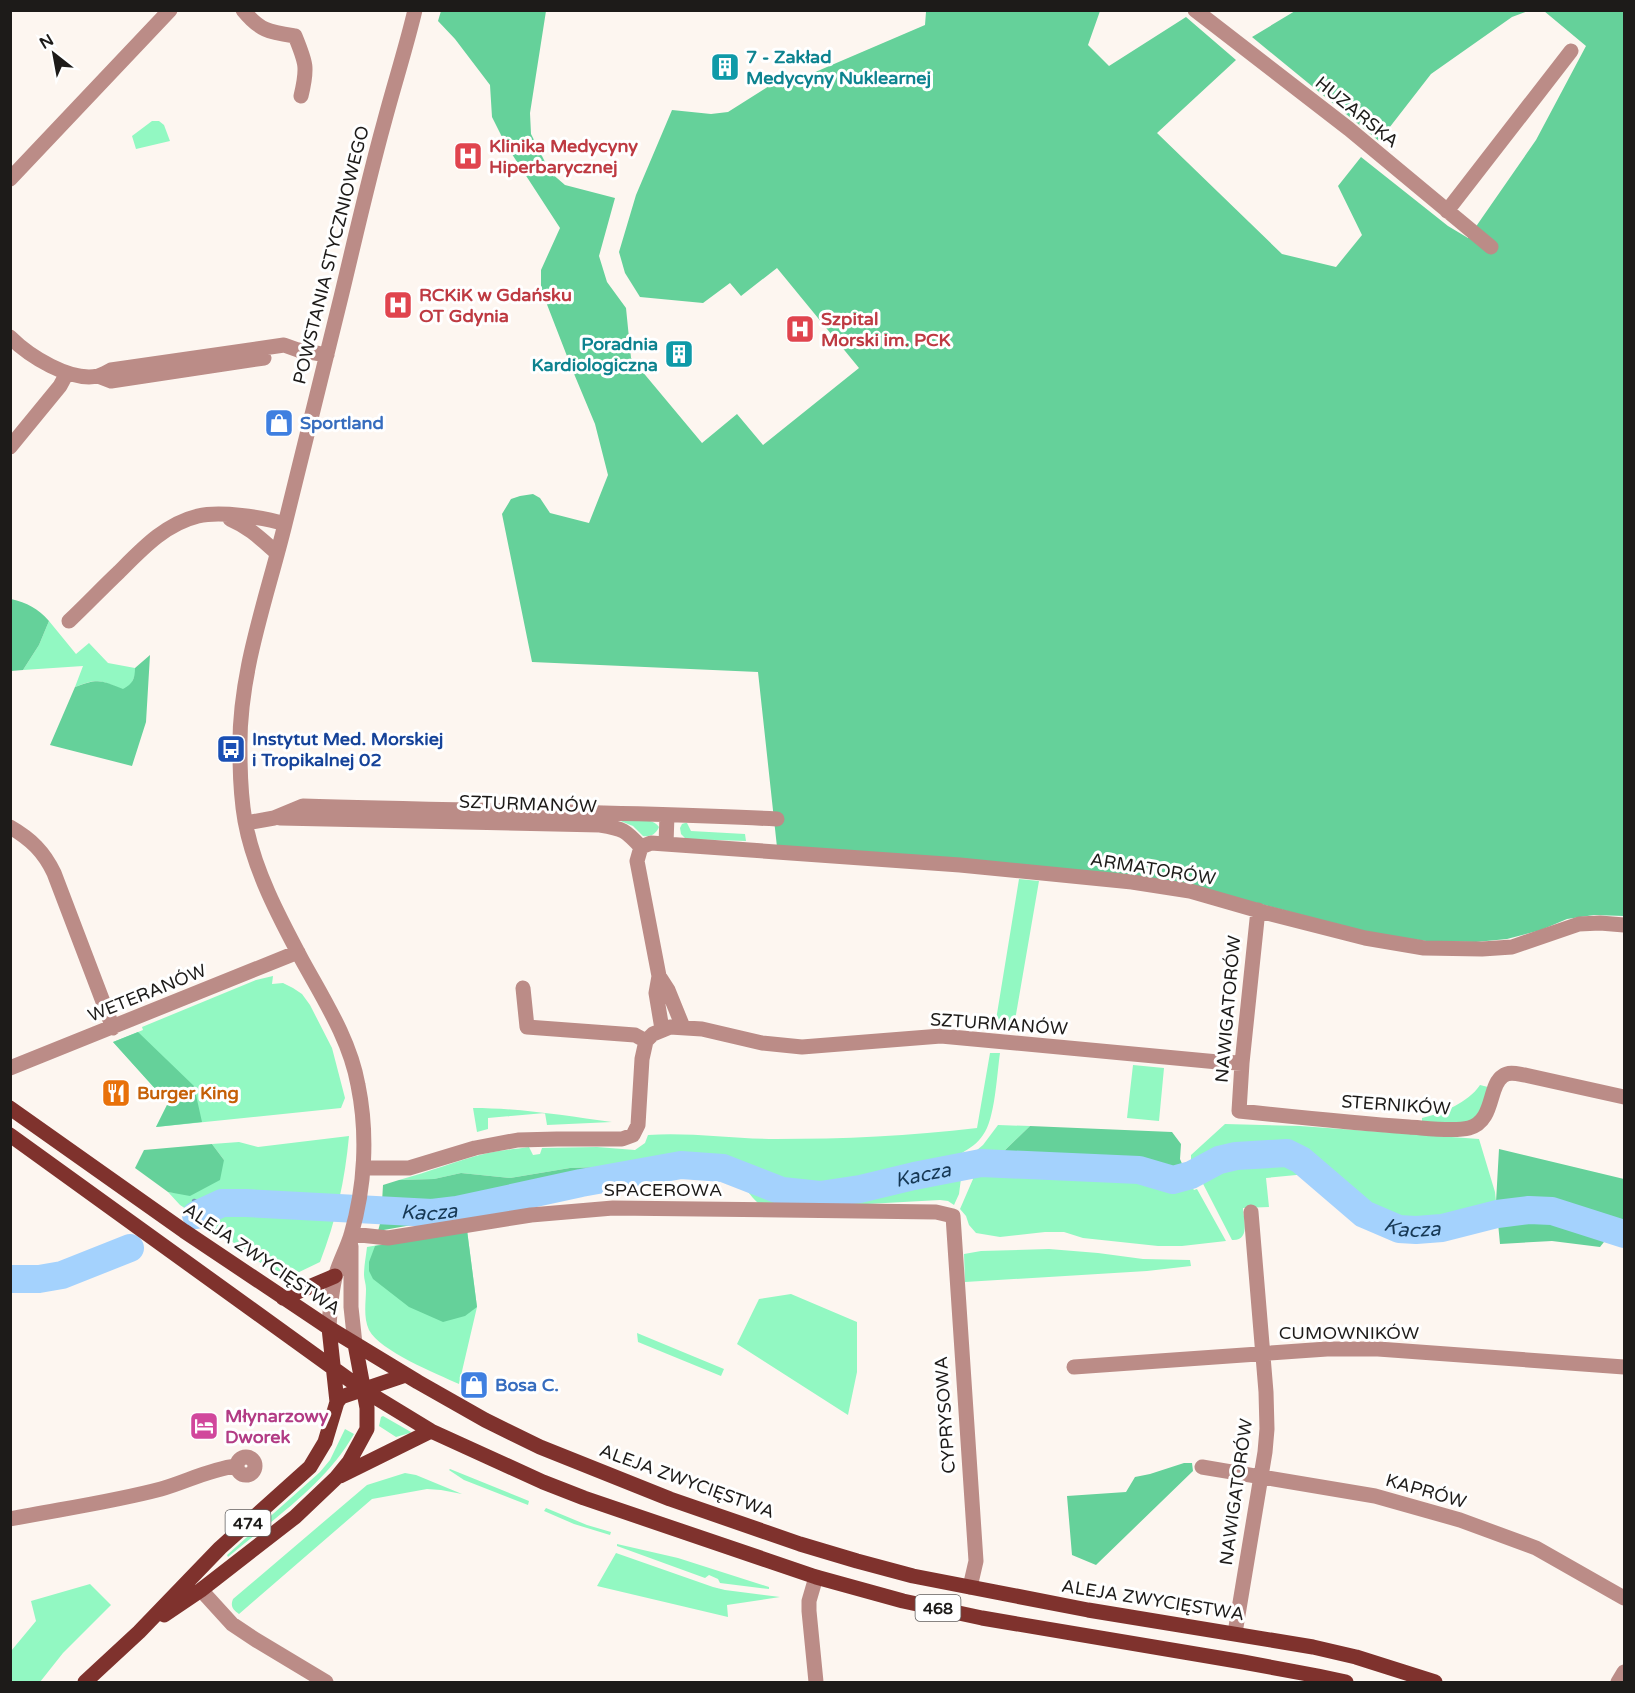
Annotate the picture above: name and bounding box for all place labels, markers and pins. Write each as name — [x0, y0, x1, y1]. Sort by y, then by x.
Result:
place label: 7 - Zakład Medycyny Nuklearnej — [746, 46, 931, 89]
building icon: 7 - Zakład Medycyny Nuklearnej — [709, 51, 741, 83]
place label: Klinika Medycyny Hiperbarycznej — [489, 135, 638, 178]
hospital icon: Klinika Medycyny Hiperbarycznej — [452, 140, 484, 172]
place label: RCKiK w Gdańsku OT Gdynia — [419, 284, 572, 327]
hospital icon: RCKiK w Gdańsku OT Gdynia — [382, 289, 414, 321]
place label: Szpital Morski im. PCK — [821, 308, 951, 351]
hospital icon: Szpital Morski im. PCK — [784, 313, 816, 345]
place label: Poradnia Kardiologiczna — [532, 333, 658, 376]
building icon: Poradnia Kardiologiczna — [663, 338, 695, 370]
shop icon: Sportland — [263, 407, 295, 439]
place label: Sportland — [300, 412, 384, 434]
place label: Instytut Med. Morskiej i Tropikalnej 02 — [252, 728, 443, 771]
bus stop icon: Instytut Med. Morskiej i Tropikalnej 02 — [215, 733, 247, 765]
restaurant icon: Burger King — [100, 1077, 132, 1109]
place label: Burger King — [137, 1082, 239, 1104]
shop icon: Bosa C. — [458, 1369, 490, 1401]
place label: Bosa C. — [495, 1374, 559, 1396]
place label: Młynarzowy Dworek — [225, 1405, 329, 1448]
hotel icon: Młynarzowy Dworek — [188, 1410, 220, 1442]

